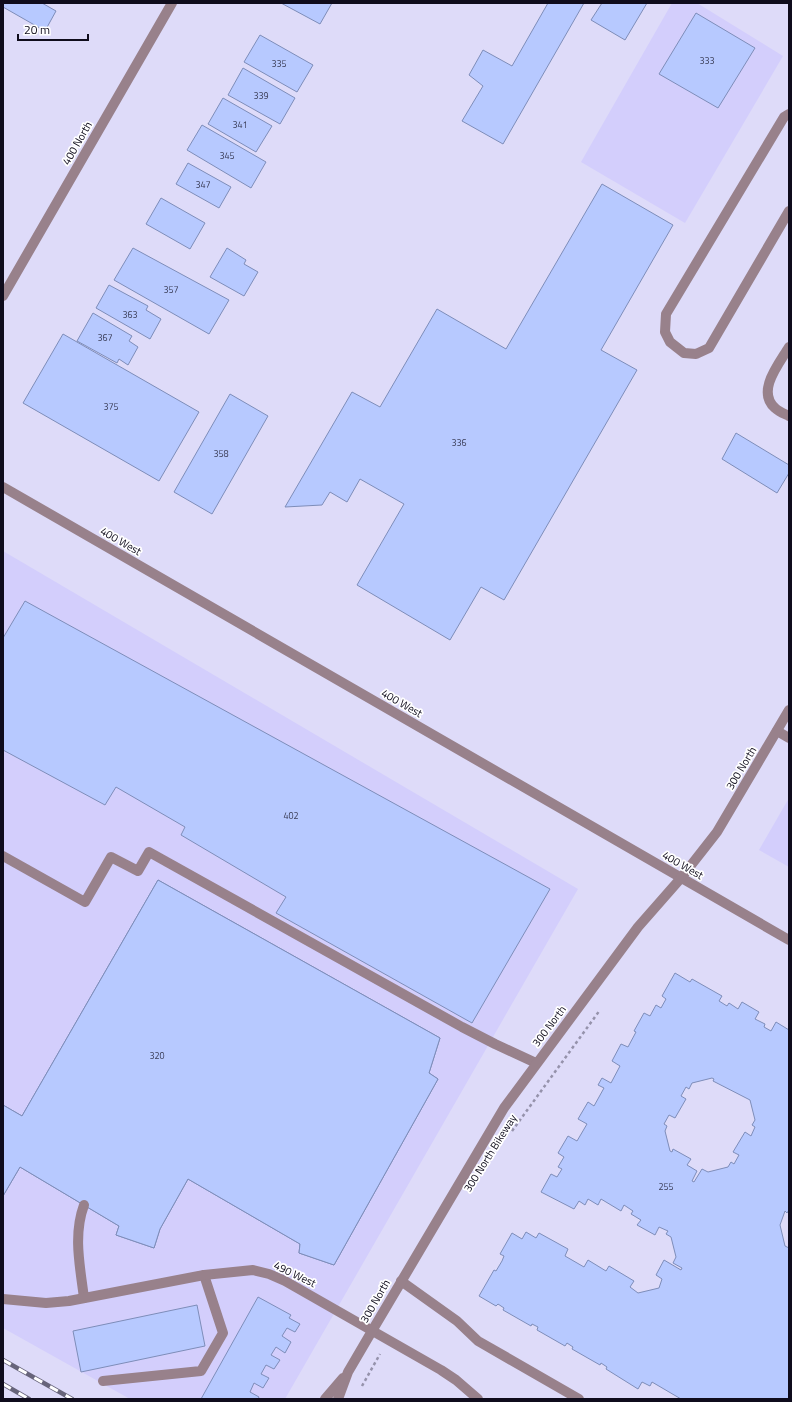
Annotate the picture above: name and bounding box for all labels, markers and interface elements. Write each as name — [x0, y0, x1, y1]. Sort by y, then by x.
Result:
scale bar — [18, 16, 88, 42]
text: 20 m — [24, 20, 50, 39]
house number: 333 — [699, 54, 715, 67]
house number: 335 — [271, 57, 287, 70]
house number: 339 — [253, 89, 269, 102]
street label: 400 North — [58, 118, 96, 168]
house number: 341 — [232, 118, 248, 131]
house number: 345 — [219, 149, 235, 162]
house number: 347 — [195, 178, 211, 191]
house number: 357 — [163, 283, 179, 296]
house number: 363 — [122, 308, 138, 321]
house number: 367 — [97, 331, 113, 344]
house number: 375 — [103, 400, 119, 413]
house number: 336 — [451, 436, 467, 449]
house number: 358 — [213, 447, 229, 460]
street label: 400 West — [98, 523, 145, 559]
street label: 400 West — [379, 685, 426, 721]
street label: 300 North — [722, 743, 760, 793]
house number: 402 — [283, 809, 299, 822]
street label: 400 West — [660, 847, 707, 883]
street label: 300 North — [528, 1002, 570, 1050]
house number: 320 — [149, 1049, 165, 1062]
street label: 300 North Bikeway — [460, 1110, 521, 1195]
house number: 255 — [658, 1180, 674, 1193]
street label: 490 West — [271, 1257, 319, 1291]
street label: 300 North — [356, 1276, 394, 1326]

